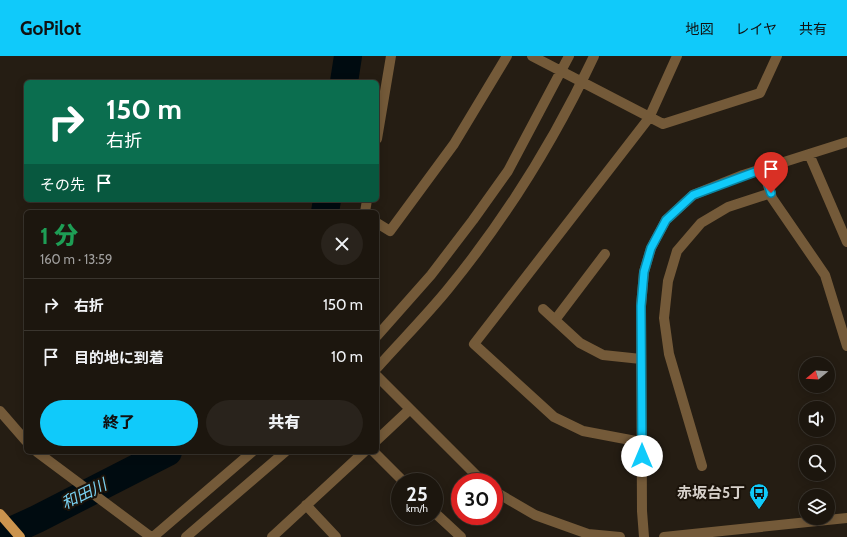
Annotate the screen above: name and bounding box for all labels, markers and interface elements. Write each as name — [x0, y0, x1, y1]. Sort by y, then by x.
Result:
text: GoPilot — [20, 17, 81, 40]
text: 地図 — [685, 20, 713, 38]
text: レイヤ — [735, 20, 777, 38]
text: 共有 — [799, 20, 827, 38]
text: 150 m — [106, 92, 182, 126]
icon: right — [40, 96, 92, 148]
text: 右折 — [106, 130, 142, 152]
pin — [754, 152, 788, 193]
icon: arrive — [760, 158, 782, 180]
icon: arrive — [93, 172, 115, 194]
text: その先 — [40, 176, 85, 194]
text: 1 分 — [40, 221, 78, 250]
button: close — [321, 223, 363, 265]
text: 160 m · 13:59 — [40, 251, 112, 267]
icon: right — [40, 294, 62, 316]
text: 150 m — [323, 296, 363, 314]
text: 右折 — [74, 297, 104, 315]
icon: arrive — [40, 346, 62, 368]
text: 10 m — [331, 348, 363, 366]
text: 目的地に到着 — [74, 349, 164, 367]
north arrow — [799, 357, 835, 393]
map controls — [799, 357, 835, 525]
button: 終了 — [40, 400, 198, 446]
button: 共有 — [206, 400, 363, 446]
button: sound — [799, 401, 835, 437]
position arrow — [621, 435, 663, 477]
button: search — [799, 445, 835, 481]
speed limit sign: 30 — [451, 473, 503, 525]
water label: 和田川 — [58, 474, 112, 513]
text: 25 — [406, 482, 428, 506]
bus stop icon: 赤坂台5丁 — [748, 482, 770, 510]
place label: 赤坂台5丁 — [677, 484, 745, 502]
button: layers — [799, 489, 835, 525]
text: km/h — [406, 502, 428, 515]

